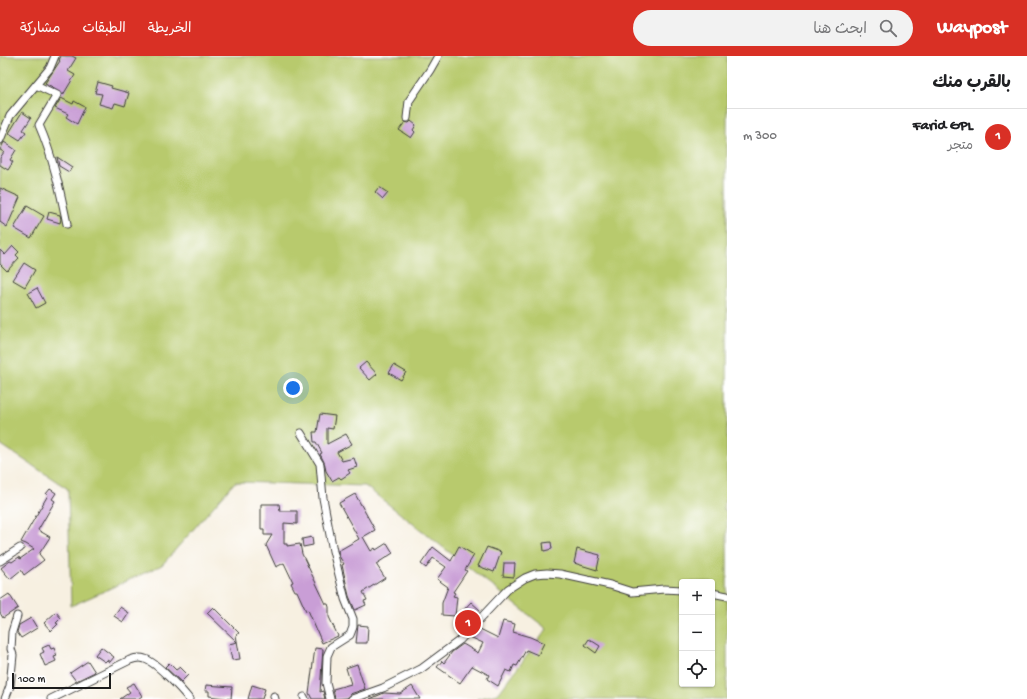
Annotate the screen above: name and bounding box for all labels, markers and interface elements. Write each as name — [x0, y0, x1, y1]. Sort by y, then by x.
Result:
search box — [633, 10, 913, 46]
icon: search — [877, 17, 899, 39]
text: Waypost — [937, 17, 1007, 40]
text: مشاركة — [20, 21, 60, 38]
text: الطبقات — [82, 21, 126, 38]
text: الخريطة — [148, 21, 191, 38]
text: ابحث هنا — [813, 21, 867, 39]
text: بالقرب منك — [932, 74, 1011, 94]
text: Farid GPL — [913, 117, 973, 135]
text: 300 m — [743, 129, 777, 144]
text: 1 — [995, 129, 1001, 144]
text: متجر — [948, 139, 973, 154]
your location — [283, 378, 303, 398]
map controls — [679, 579, 715, 687]
button: + — [679, 579, 715, 615]
pin: 1 — [455, 608, 481, 638]
button: − — [679, 615, 715, 651]
button: locate — [679, 651, 715, 687]
scale bar — [12, 671, 111, 690]
text: 100 m — [18, 674, 45, 686]

